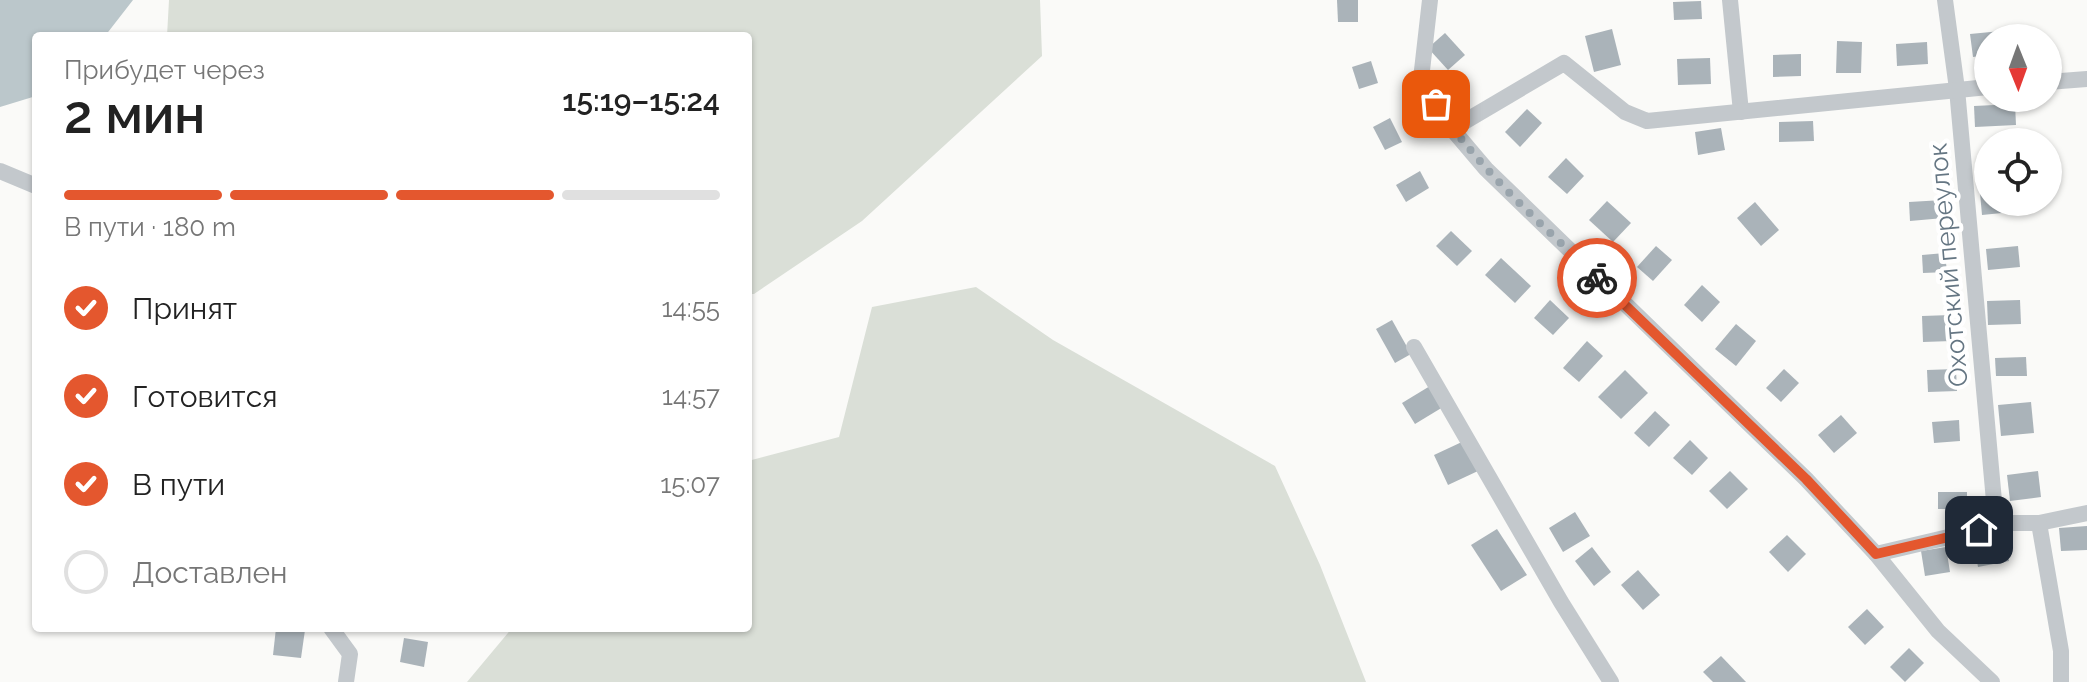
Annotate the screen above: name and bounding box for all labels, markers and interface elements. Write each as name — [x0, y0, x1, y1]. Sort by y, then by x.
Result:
north arrow — [1974, 24, 2062, 112]
map controls — [1974, 24, 2062, 216]
text: Прибудет через — [64, 55, 265, 85]
pin — [1402, 70, 1470, 138]
icon: bag — [1414, 82, 1458, 126]
text: 15:19–15:24 — [562, 83, 720, 118]
text: 2 мин — [64, 84, 205, 145]
button: locate — [1974, 128, 2062, 216]
street label: Охотский переулок — [1922, 142, 1974, 388]
text: В пути · 180 m — [64, 212, 236, 242]
courier — [1557, 238, 1637, 318]
icon: bike — [1575, 256, 1619, 300]
icon: check — [64, 286, 108, 330]
text: Принят — [132, 291, 237, 326]
text: 14:55 — [661, 293, 720, 323]
icon: check — [64, 374, 108, 418]
text: Готовится — [132, 379, 278, 414]
text: 14:57 — [662, 381, 720, 411]
icon: check — [64, 462, 108, 506]
text: В пути — [132, 467, 225, 502]
text: 15:07 — [660, 469, 720, 499]
pin — [1945, 496, 2013, 564]
icon: home — [1957, 508, 2001, 552]
text: Доставлен — [132, 555, 288, 590]

